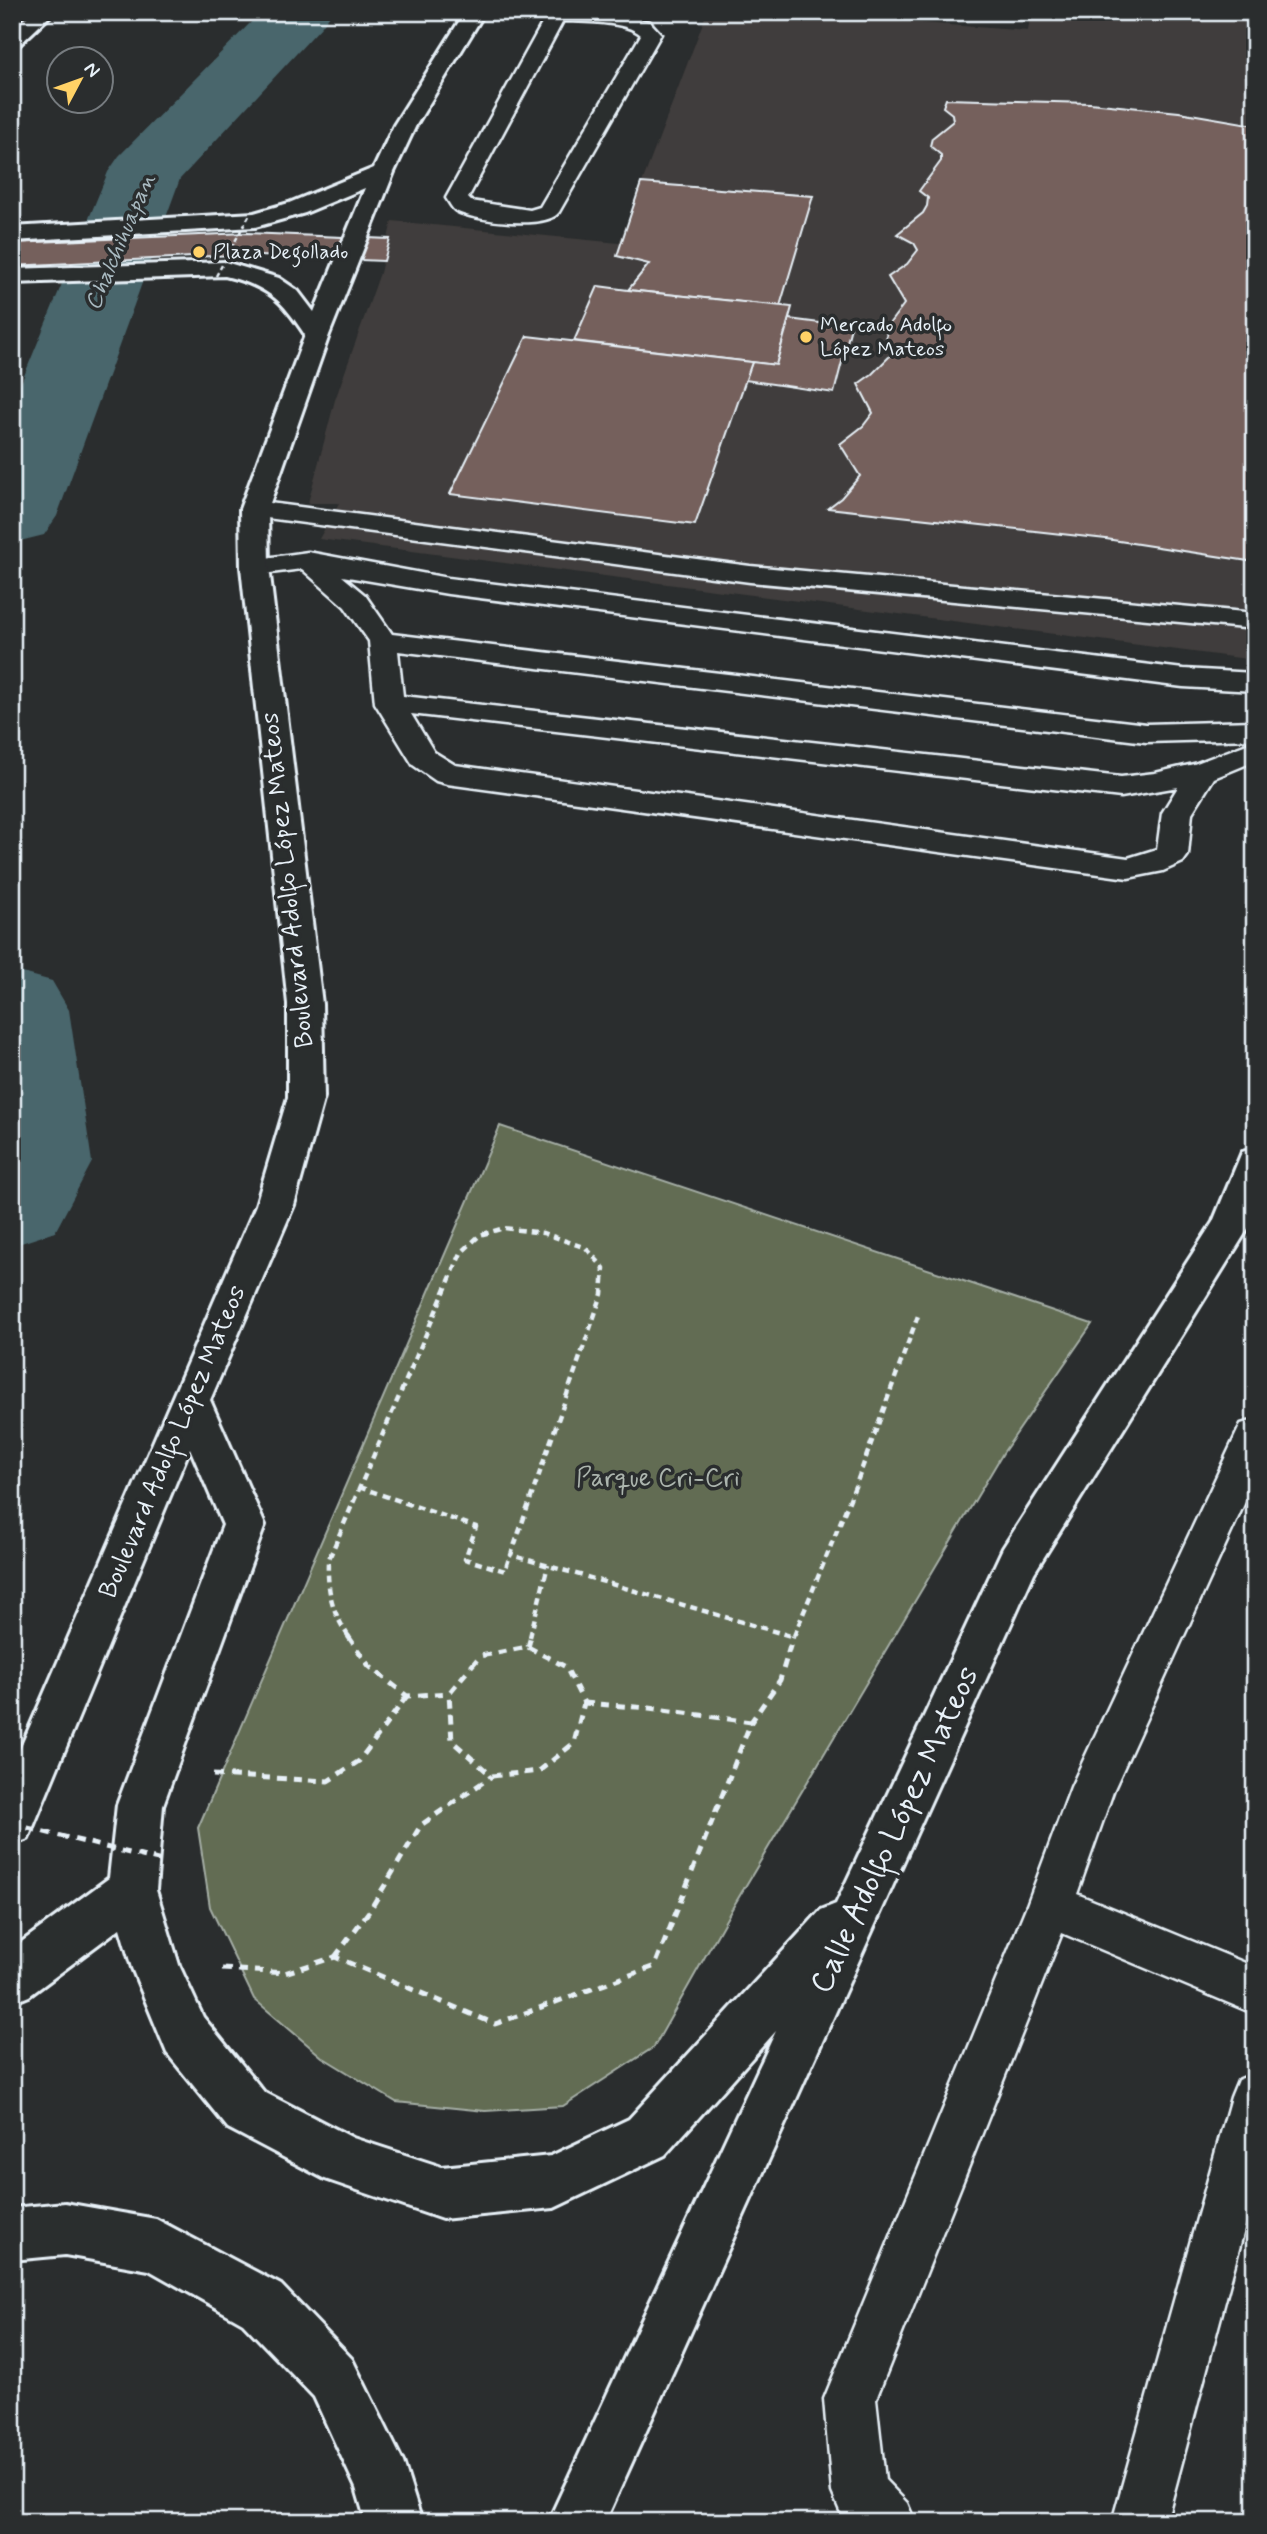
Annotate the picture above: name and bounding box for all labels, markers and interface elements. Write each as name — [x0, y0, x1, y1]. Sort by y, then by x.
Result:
north arrow — [46, 46, 116, 116]
text: N — [78, 57, 105, 83]
water label: Chalchihuapan — [79, 169, 163, 315]
place label: Plaza Degollado — [213, 238, 348, 268]
marker: Plaza Degollado — [191, 244, 207, 260]
place label: Mercado Adolfo López Mateos — [820, 311, 952, 363]
marker: Mercado Adolfo López Mateos — [798, 329, 814, 345]
street label: Boulevard Adolfo López Mateos — [253, 710, 325, 1049]
street label: Boulevard Adolfo López Mateos — [91, 1280, 256, 1605]
park label: Parque Cri-Cri — [576, 1462, 740, 1496]
street label: Calle Adolfo López Mateos — [801, 1660, 991, 2001]

